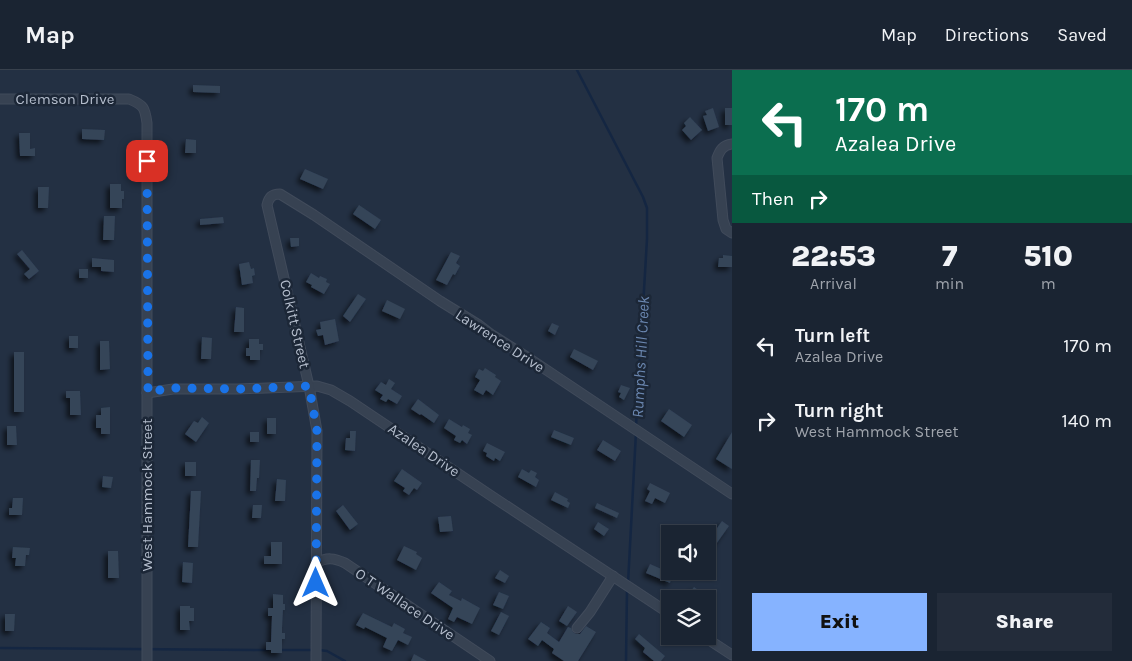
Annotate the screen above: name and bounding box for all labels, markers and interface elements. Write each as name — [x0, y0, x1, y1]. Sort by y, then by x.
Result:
text: Map — [25, 21, 75, 49]
text: Map — [881, 24, 917, 46]
text: Directions — [945, 24, 1029, 46]
text: Saved — [1057, 24, 1107, 46]
text: 170 m — [835, 89, 929, 130]
street label: Clemson Drive — [16, 90, 114, 108]
icon: left — [752, 90, 817, 155]
text: Azalea Drive — [835, 131, 956, 157]
pin — [126, 140, 168, 182]
icon: arrive — [133, 147, 161, 175]
icon: right — [804, 185, 832, 213]
text: Then — [752, 188, 794, 210]
text: 22:53 — [791, 238, 876, 274]
text: 7 — [942, 238, 957, 274]
text: 510 — [1023, 238, 1073, 274]
text: Arrival — [810, 274, 857, 293]
text: min — [935, 274, 964, 293]
text: m — [1041, 274, 1056, 293]
street label: Colkitt Street — [276, 278, 314, 370]
water label: Rumphs Hill Creek — [628, 295, 653, 418]
street label: Lawrence Drive — [452, 306, 548, 376]
text: Turn left — [795, 325, 870, 347]
icon: left — [752, 332, 780, 360]
text: 170 m — [1063, 335, 1112, 357]
text: Azalea Drive — [795, 347, 883, 366]
text: Turn right — [795, 400, 884, 422]
icon: right — [752, 407, 780, 435]
text: 140 m — [1062, 410, 1112, 432]
street label: West Hammock Street — [138, 418, 156, 572]
street label: Azalea Drive — [385, 419, 463, 481]
text: West Hammock Street — [795, 422, 958, 441]
map controls — [661, 525, 716, 645]
button: sound — [661, 525, 716, 580]
position arrow — [289, 556, 341, 608]
street label: O T Wallace Drive — [352, 564, 458, 644]
button: layers — [661, 590, 716, 645]
button: Exit — [752, 593, 927, 651]
button: Share — [937, 593, 1112, 651]

